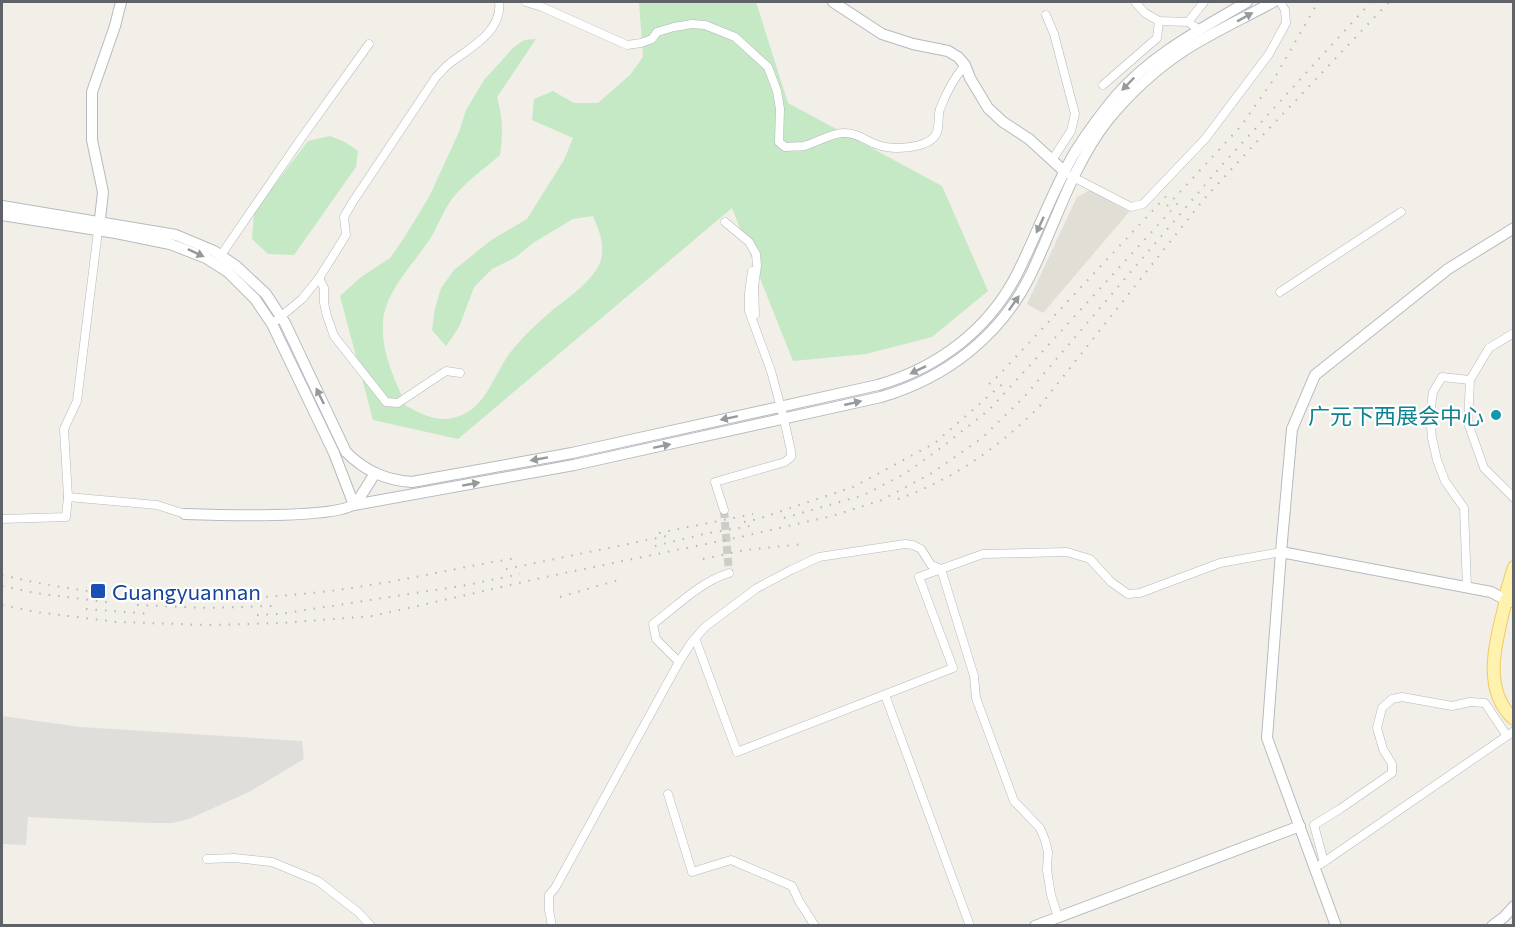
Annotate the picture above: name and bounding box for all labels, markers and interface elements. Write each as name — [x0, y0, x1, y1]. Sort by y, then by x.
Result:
one-way arrow — [1237, 12, 1254, 22]
one-way arrow — [1122, 76, 1136, 90]
one-way arrow — [1035, 217, 1044, 234]
one-way arrow — [187, 249, 204, 258]
one-way arrow — [1008, 296, 1020, 312]
one-way arrow — [909, 366, 926, 375]
one-way arrow — [315, 388, 325, 405]
one-way arrow — [844, 398, 862, 408]
place label: 广元下西展会中心 — [1308, 402, 1484, 429]
marker: 广元下西展会中心 — [1489, 408, 1503, 422]
one-way arrow — [720, 414, 738, 424]
one-way arrow — [653, 440, 672, 450]
one-way arrow — [529, 455, 548, 464]
one-way arrow — [462, 479, 481, 488]
place label: Guangyuannan — [112, 578, 261, 605]
marker: Guangyuannan — [89, 582, 107, 600]

